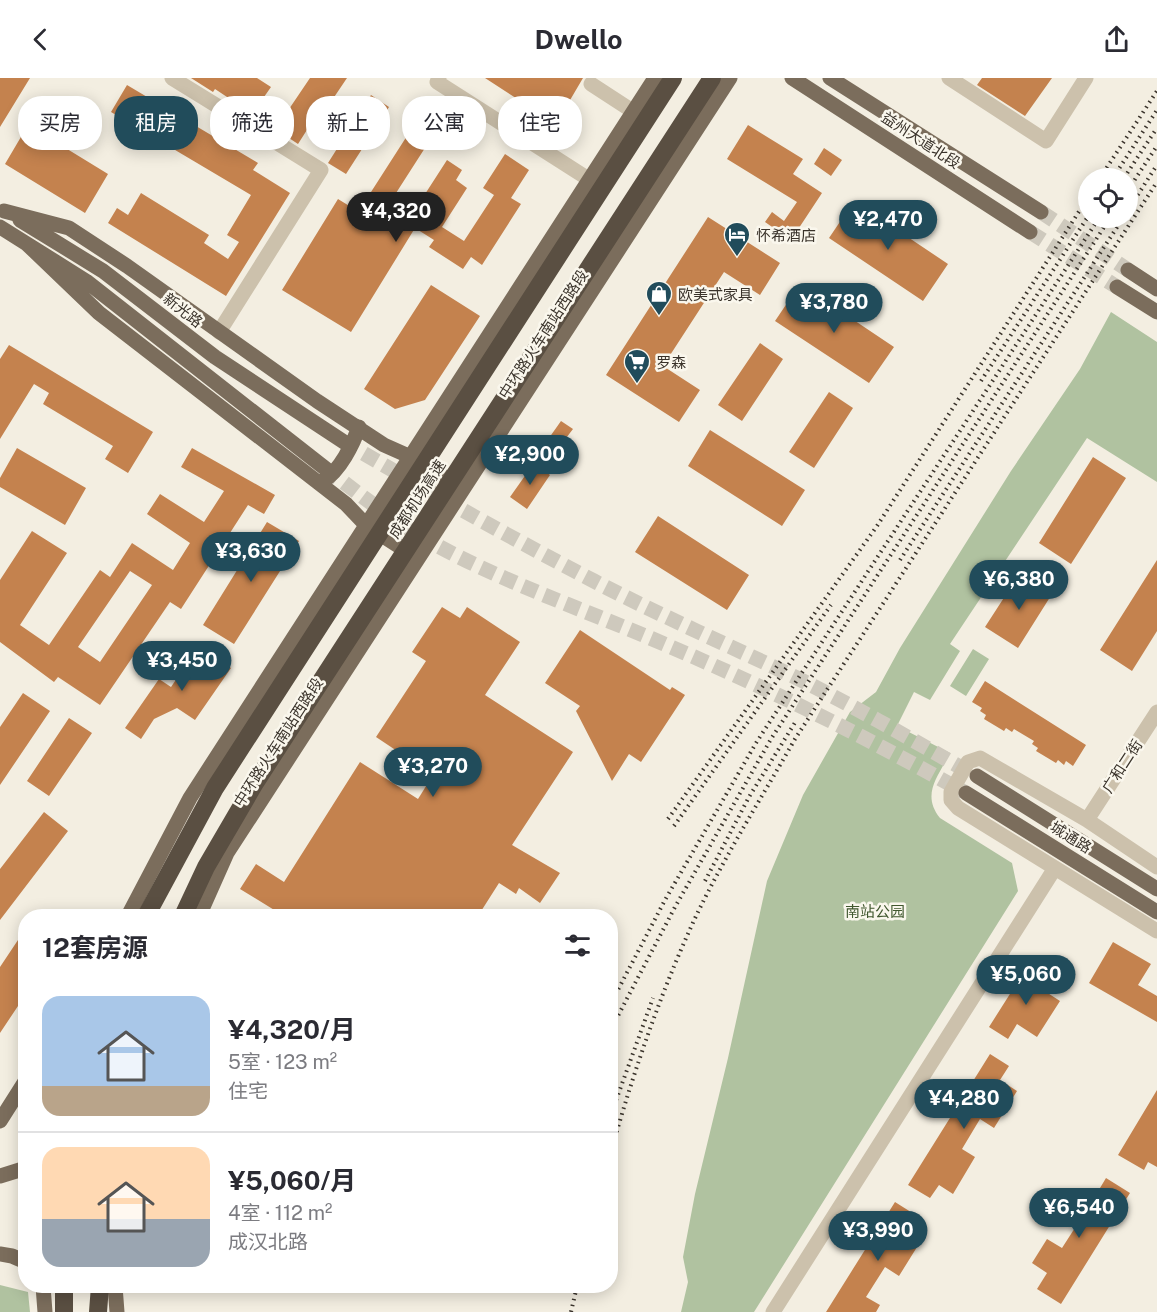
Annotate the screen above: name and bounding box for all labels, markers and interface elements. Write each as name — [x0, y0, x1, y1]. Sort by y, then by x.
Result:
icon: back — [24, 23, 57, 56]
text: Dwello — [535, 23, 622, 55]
icon: share — [1100, 23, 1133, 56]
chip: 买房 — [18, 96, 102, 150]
chip: 租房 — [114, 96, 198, 150]
chip: 筛选 — [210, 96, 294, 150]
chip: 新上 — [306, 96, 390, 150]
chip: 公寓 — [402, 96, 486, 150]
chip: 住宅 — [498, 96, 582, 150]
street label: 益州大道北段 — [879, 108, 963, 172]
map controls — [1078, 168, 1138, 228]
button: locate — [1078, 168, 1138, 228]
pin: ¥4,320 — [347, 192, 445, 243]
text: ¥4,320 — [361, 199, 431, 223]
pin: ¥2,470 — [839, 200, 937, 251]
text: ¥2,470 — [853, 207, 923, 231]
hotel icon: 怀希酒店 — [722, 220, 752, 258]
place label: 怀希酒店 — [756, 227, 816, 244]
street label: 中环路火车南站西路段 — [495, 266, 591, 402]
shop icon: 欧美式家具 — [644, 279, 674, 317]
pin: ¥3,780 — [785, 283, 883, 334]
place label: 欧美式家具 — [678, 286, 753, 303]
street label: 新光路 — [160, 289, 206, 331]
text: ¥3,780 — [800, 290, 868, 314]
supermarket icon: 罗森 — [622, 347, 652, 385]
place label: 罗森 — [656, 354, 686, 371]
pin: ¥2,900 — [481, 435, 579, 486]
text: ¥2,900 — [495, 442, 565, 466]
street label: 成都机场高速 — [385, 457, 449, 541]
pin: ¥3,630 — [202, 532, 300, 583]
text: ¥3,630 — [215, 539, 287, 563]
pin: ¥6,380 — [970, 560, 1068, 611]
text: ¥6,380 — [983, 567, 1055, 591]
pin: ¥3,450 — [133, 641, 231, 692]
text: ¥3,450 — [146, 648, 218, 672]
street label: 中环路火车南站西路段 — [230, 674, 326, 810]
street label: 广和二街 — [1099, 736, 1145, 796]
pin: ¥3,270 — [384, 747, 482, 798]
text: ¥3,270 — [398, 754, 468, 778]
street label: 城通路 — [1047, 818, 1095, 856]
park label: 南站公园 — [845, 903, 905, 920]
icon: filters — [561, 929, 594, 962]
text: 12套房源 — [42, 932, 148, 963]
pin: ¥5,060 — [977, 955, 1075, 1006]
text: ¥5,060 — [990, 962, 1062, 986]
text: ¥4,320/月 — [228, 1014, 356, 1045]
icon: home — [90, 1020, 162, 1092]
text: 5室 · 123 m² — [228, 1050, 337, 1074]
text: 住宅 — [228, 1079, 268, 1103]
pin: ¥4,280 — [915, 1079, 1013, 1130]
text: ¥4,280 — [928, 1086, 1000, 1110]
text: ¥5,060/月 — [228, 1165, 356, 1196]
icon: home — [90, 1171, 162, 1243]
pin: ¥6,540 — [1030, 1188, 1128, 1239]
text: ¥6,540 — [1043, 1195, 1115, 1219]
text: 4室 · 112 m² — [228, 1201, 332, 1225]
pin: ¥3,990 — [829, 1211, 927, 1262]
text: ¥3,990 — [842, 1218, 914, 1242]
text: 成汉北路 — [228, 1230, 308, 1254]

